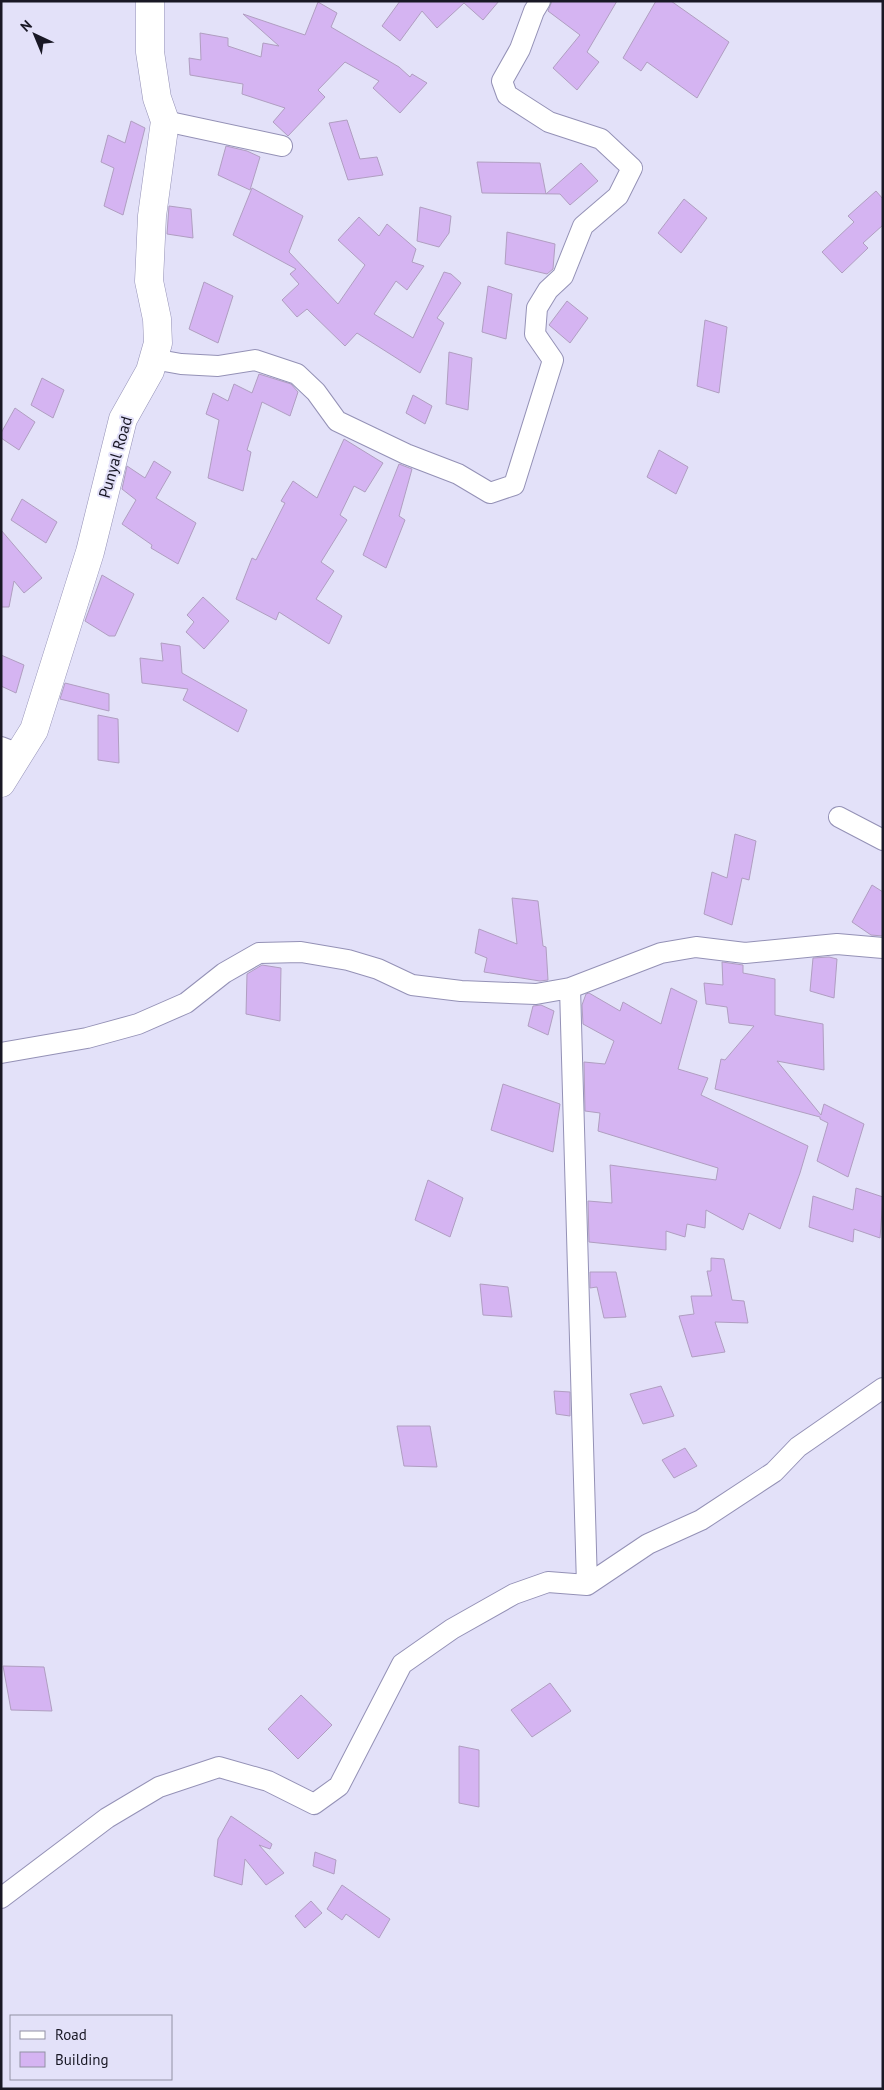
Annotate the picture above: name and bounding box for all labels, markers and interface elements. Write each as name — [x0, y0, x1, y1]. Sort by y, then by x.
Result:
north arrow — [10, 10, 60, 60]
text: N — [16, 16, 36, 35]
street label: Punyal Road — [94, 414, 136, 500]
legend — [10, 2015, 172, 2080]
text: Road — [55, 2025, 87, 2044]
text: Building — [55, 2050, 109, 2069]

